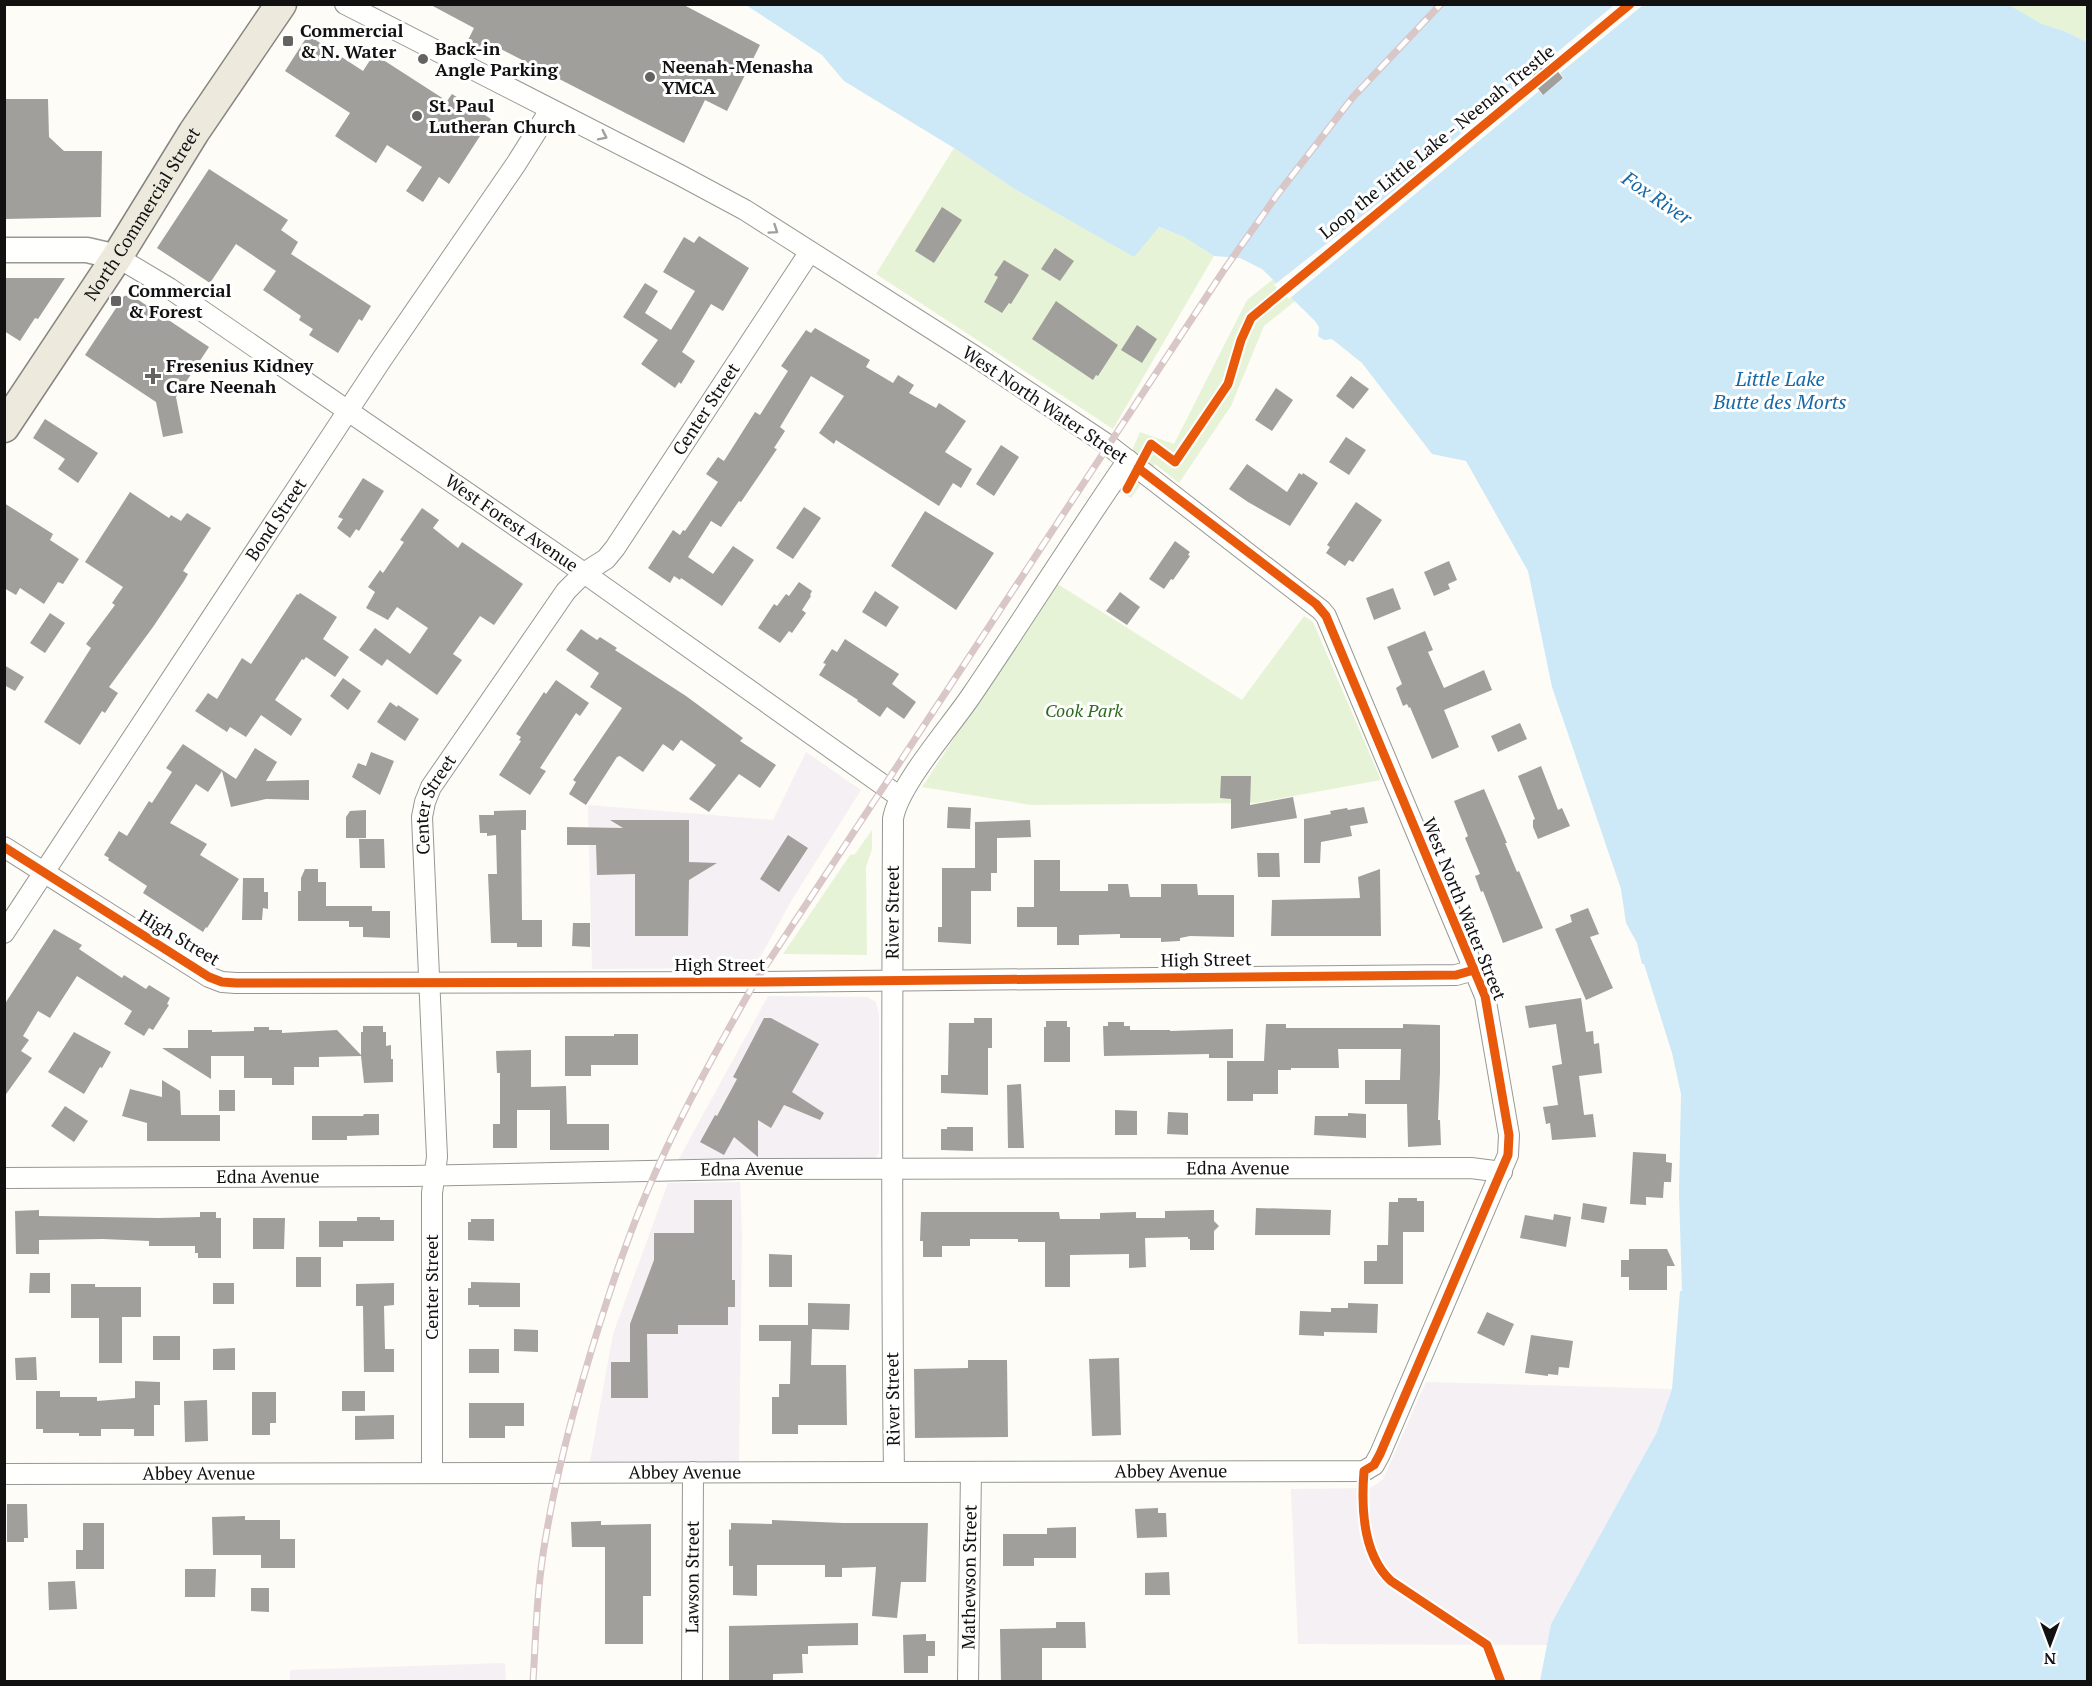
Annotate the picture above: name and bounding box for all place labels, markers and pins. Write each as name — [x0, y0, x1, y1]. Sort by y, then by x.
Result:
place label: Commercial & N. Water — [300, 18, 403, 63]
marker: Commercial & N. Water — [281, 34, 295, 48]
place label: Back-in Angle Parking — [435, 36, 559, 81]
marker: Back-in Angle Parking — [416, 52, 430, 66]
place label: Neenah-Menasha YMCA — [662, 54, 813, 99]
marker: Neenah-Menasha YMCA — [643, 70, 657, 84]
place label: St. Paul Lutheran Church — [429, 93, 576, 138]
marker: St. Paul Lutheran Church — [410, 109, 424, 123]
place label: Commercial & Forest — [128, 278, 231, 323]
marker: Commercial & Forest — [109, 294, 123, 308]
place label: Fresenius Kidney Care Neenah — [166, 353, 314, 398]
marker: Fresenius Kidney Care Neenah — [144, 367, 162, 385]

